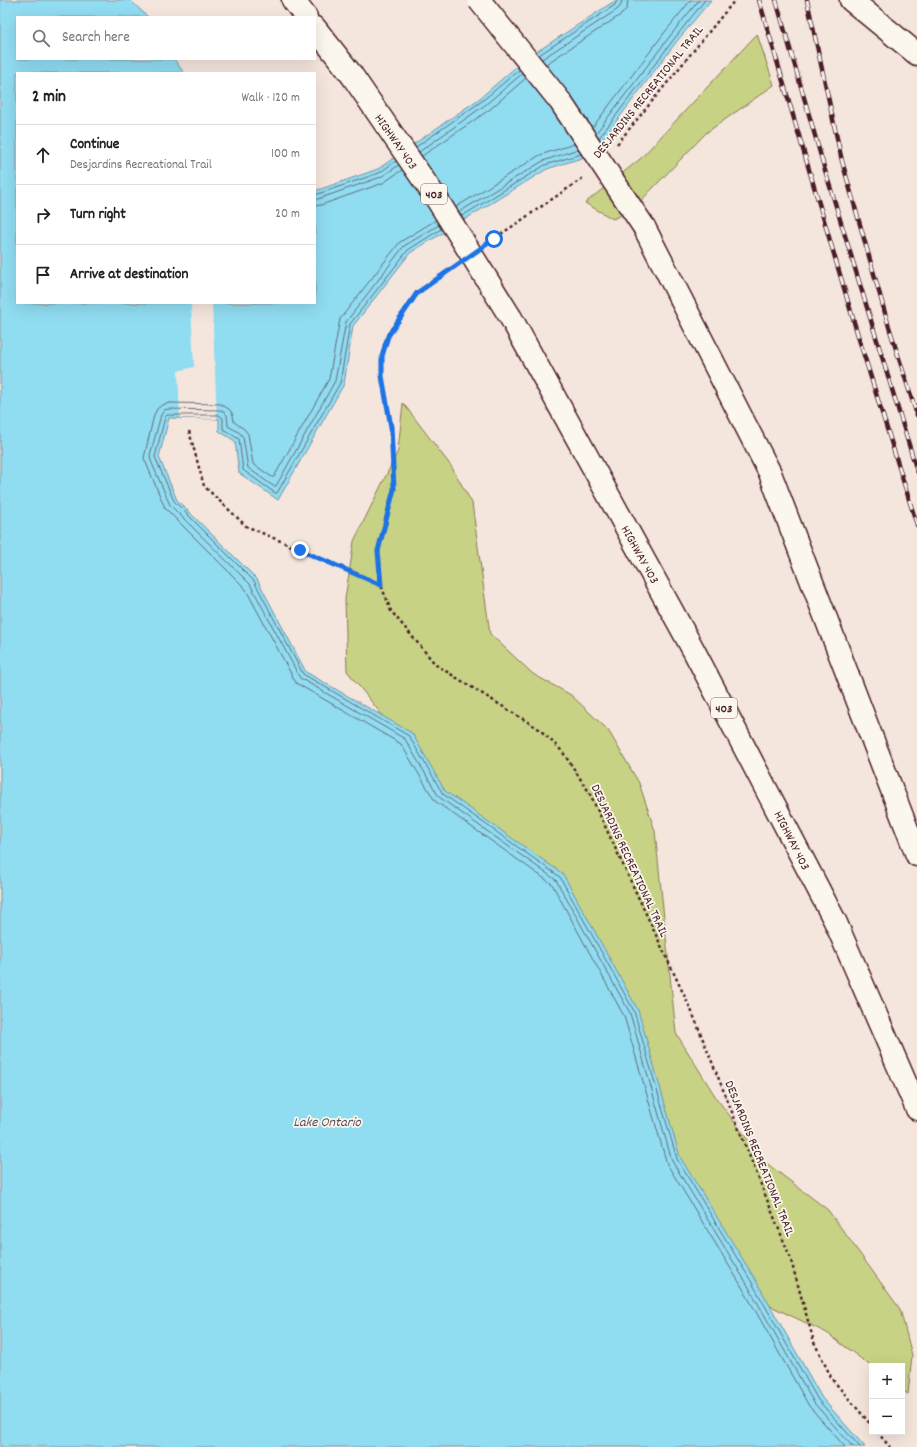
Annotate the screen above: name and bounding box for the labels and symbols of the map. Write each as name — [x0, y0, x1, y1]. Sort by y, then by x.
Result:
street label: DESJARDINS RECREATIONAL TRAIL — [589, 21, 709, 163]
street label: HIGHWAY 403 — [369, 111, 421, 174]
road number: 403 — [421, 184, 447, 204]
route start — [485, 230, 503, 248]
street label: HIGHWAY 403 — [615, 522, 663, 588]
route end — [291, 541, 309, 559]
road number: 403 — [711, 698, 737, 718]
street label: DESJARDINS RECREATIONAL TRAIL — [585, 781, 673, 941]
street label: HIGHWAY 403 — [768, 808, 814, 874]
street label: DESJARDINS RECREATIONAL TRAIL — [719, 1078, 799, 1240]
water label: Lake Ontario — [293, 1113, 362, 1133]

